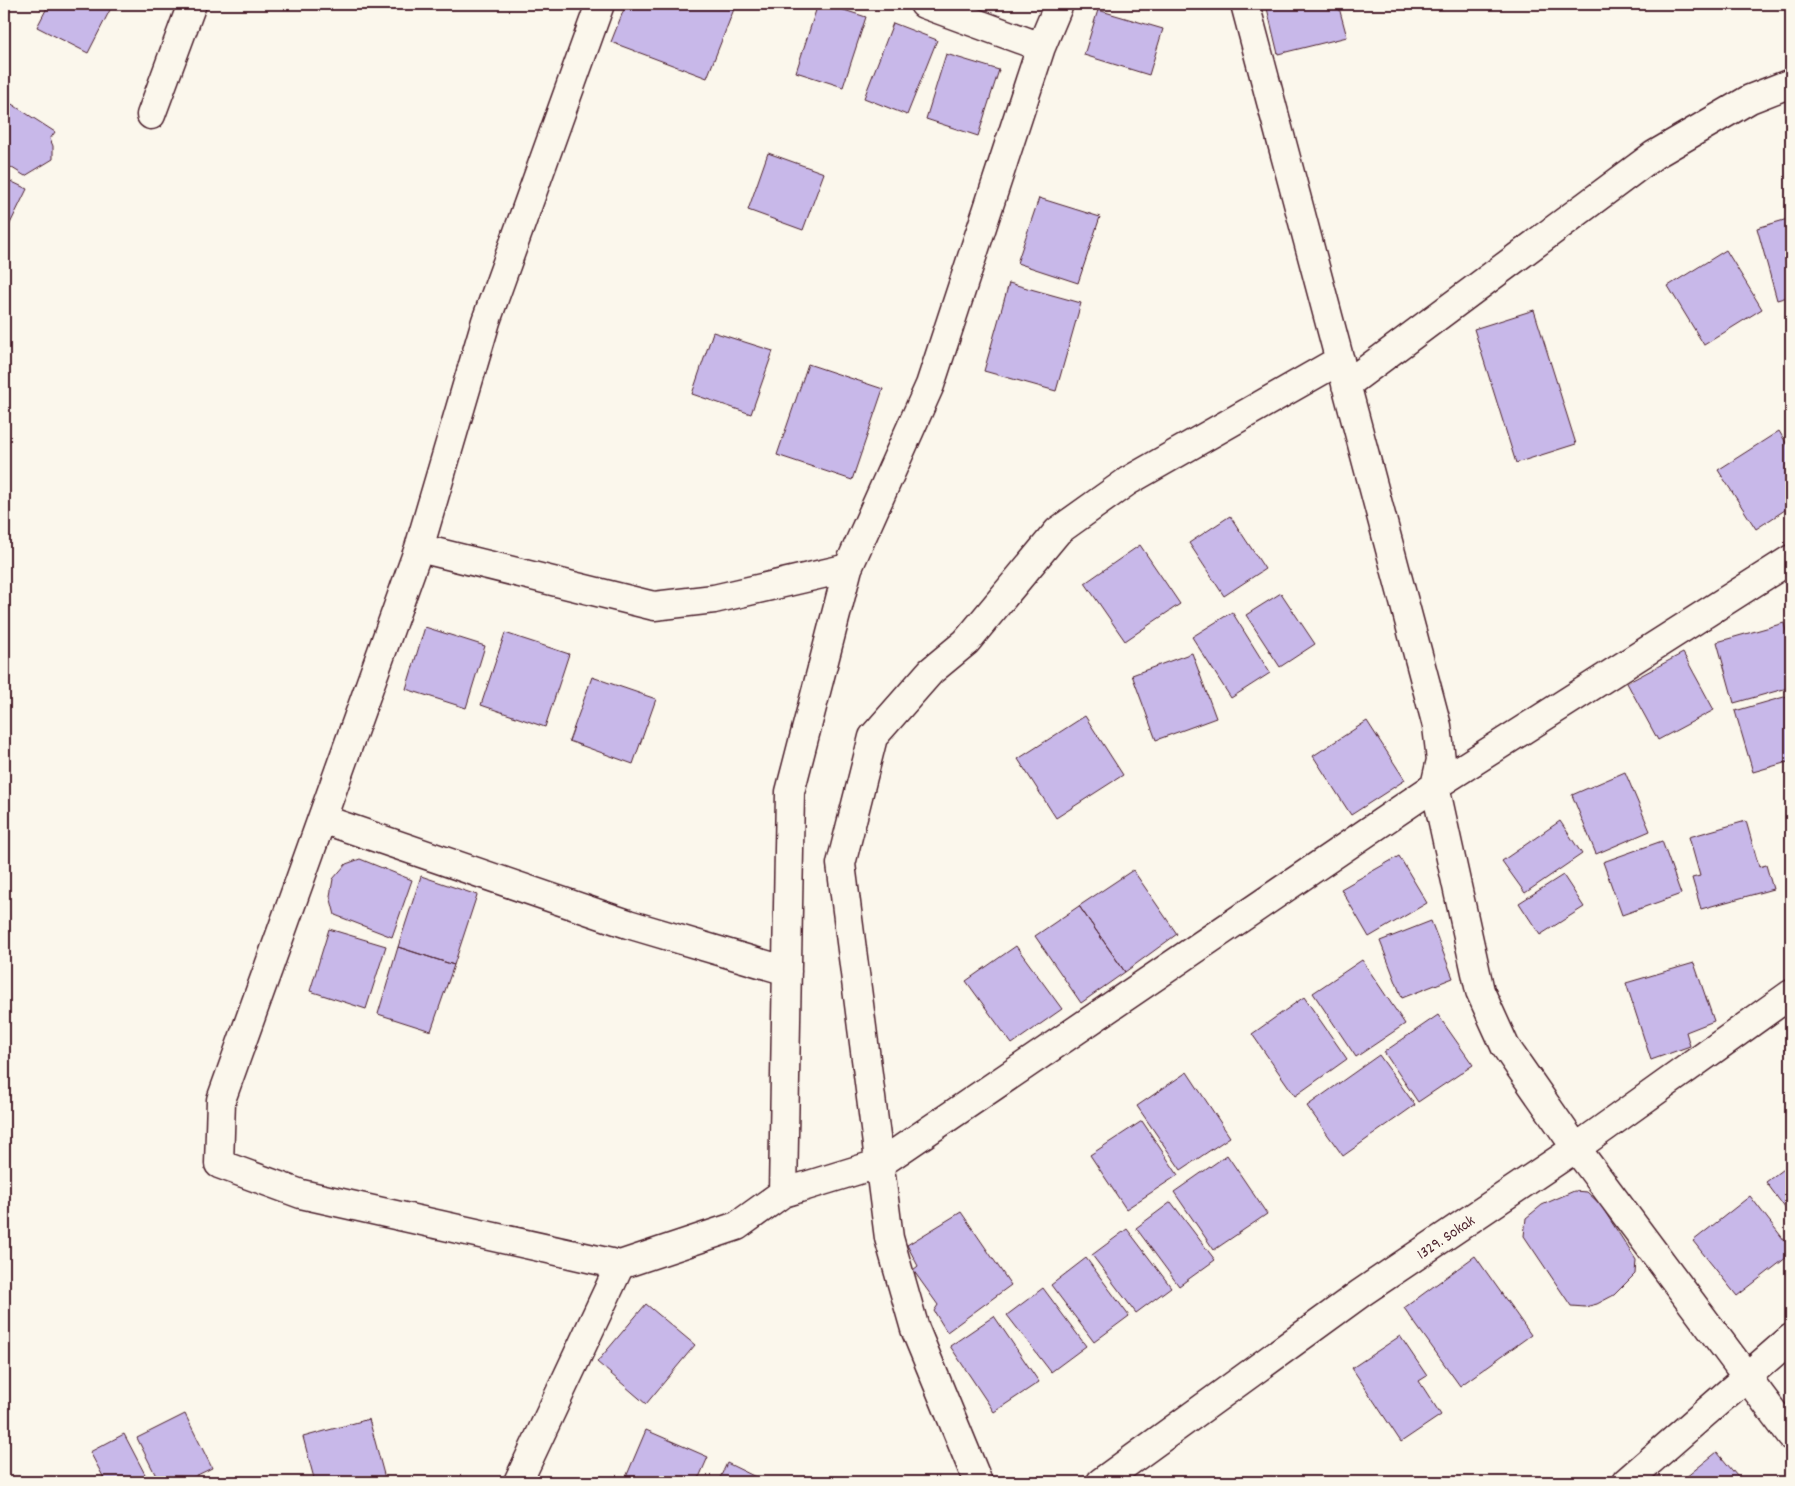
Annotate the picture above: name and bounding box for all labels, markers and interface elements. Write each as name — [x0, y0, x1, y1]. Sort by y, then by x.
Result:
street label: 1329. Sokak — [1413, 1210, 1480, 1266]

